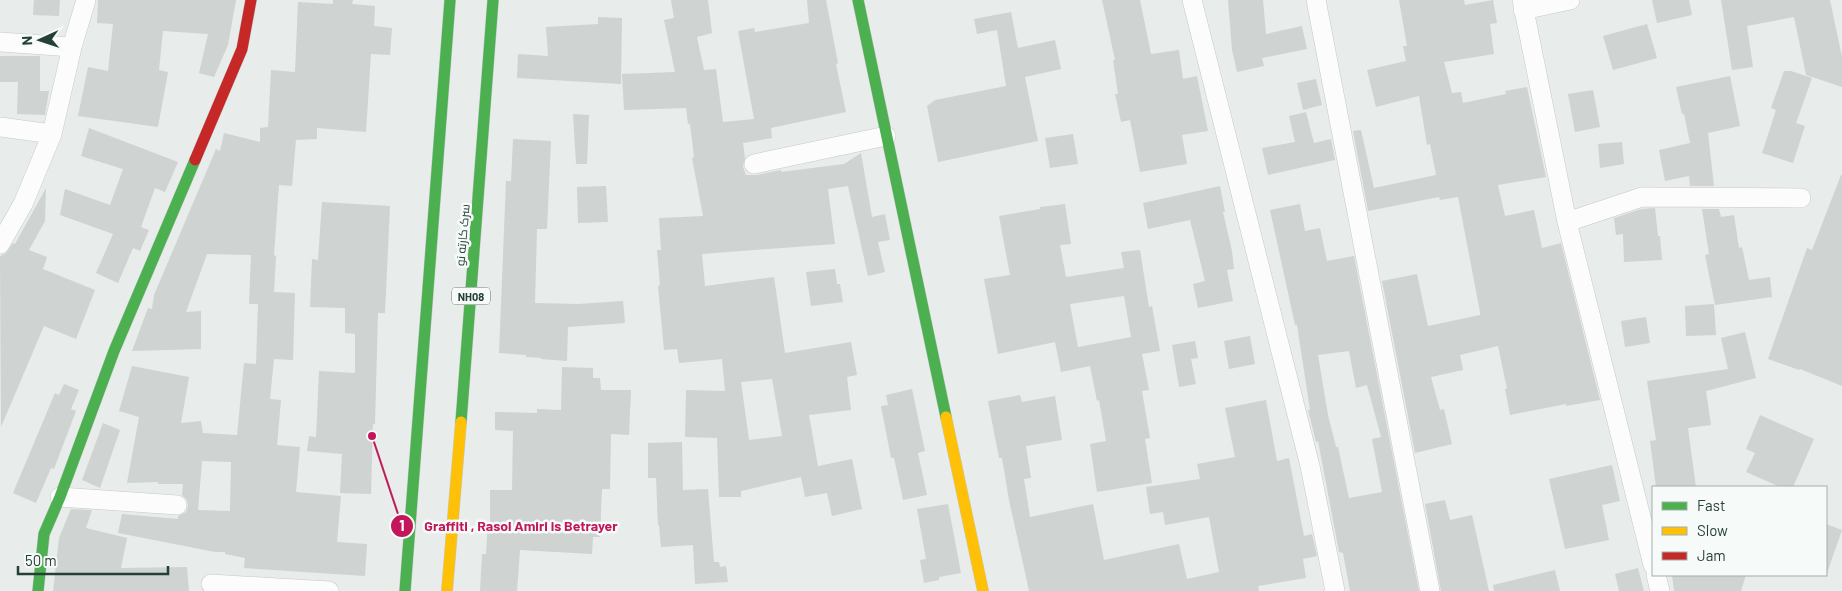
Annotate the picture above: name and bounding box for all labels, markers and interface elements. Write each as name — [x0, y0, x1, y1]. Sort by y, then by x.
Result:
north arrow — [15, 15, 65, 65]
text: N — [18, 36, 35, 46]
street label: سرک کارته نو — [452, 204, 473, 267]
road number: NH08 — [452, 288, 490, 304]
legend — [1652, 486, 1827, 576]
text: Fast — [1697, 496, 1725, 514]
callout: Graffiti , Rasol Amiri is Betrayer — [389, 512, 628, 541]
text: 1 — [399, 516, 405, 534]
text: Graffiti , Rasol Amiri is Betrayer — [424, 517, 618, 534]
text: Slow — [1697, 521, 1728, 539]
scale bar — [18, 544, 168, 576]
text: Jam — [1697, 546, 1726, 564]
text: 50 m — [25, 551, 57, 569]

